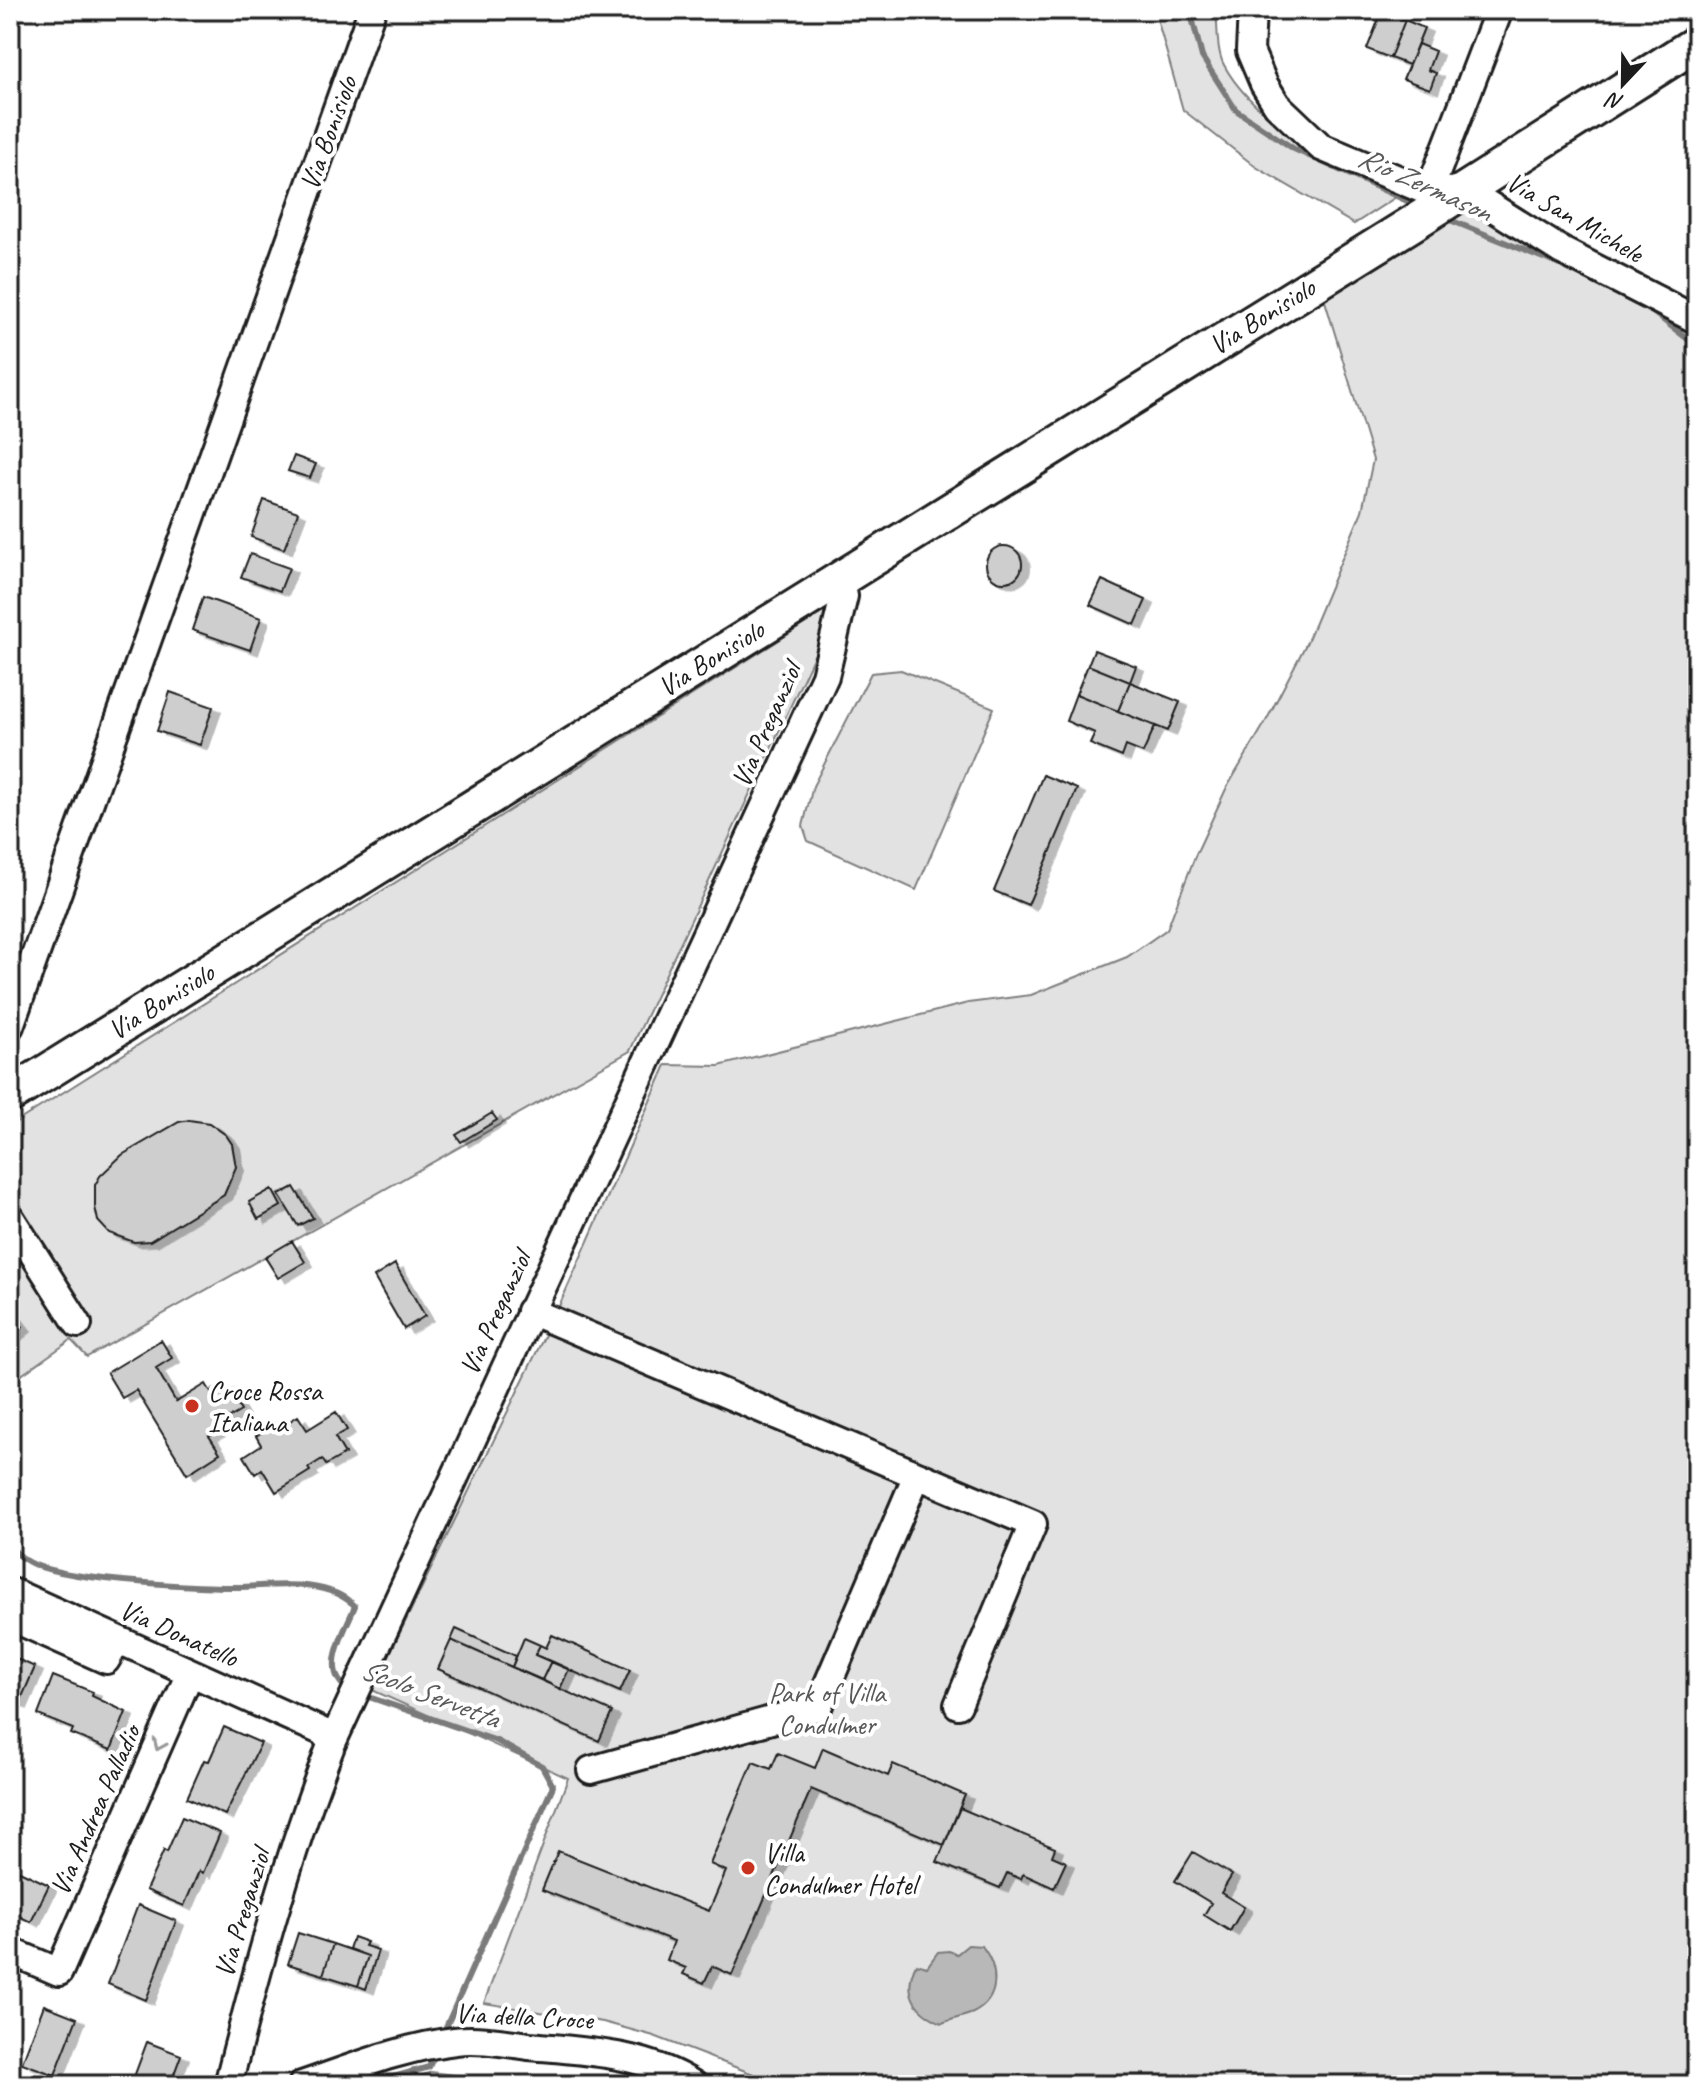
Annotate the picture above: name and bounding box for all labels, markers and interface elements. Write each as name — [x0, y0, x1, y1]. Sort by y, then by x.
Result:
north arrow — [1583, 44, 1663, 124]
street label: Via Bonisiolo — [291, 69, 365, 195]
text: N — [1601, 85, 1627, 117]
water label: Rio Zermason — [1353, 138, 1500, 231]
street label: Via San Michele — [1500, 164, 1651, 271]
street label: Via Bonisiolo — [1203, 269, 1323, 362]
street label: Via Bonisiolo — [652, 611, 772, 704]
street label: Via Preganziol — [723, 653, 811, 793]
street label: Via Bonisiolo — [102, 954, 222, 1047]
street label: Via Preganziol — [451, 1241, 541, 1380]
place label: Croce Rossa Italiana — [208, 1373, 324, 1440]
marker: Croce Rossa Italiana — [183, 1397, 201, 1415]
street label: Via Donatello — [115, 1591, 245, 1675]
water label: Scolo Servetta — [356, 1649, 507, 1738]
park label: Park of Villa Condulmer — [769, 1675, 887, 1742]
street label: Via Andrea Palladio — [42, 1717, 149, 1900]
one-way arrow — [153, 1736, 169, 1751]
place label: Villa Condulmer Hotel — [764, 1835, 921, 1902]
street label: Via Preganziol — [206, 1840, 280, 1981]
marker: Villa Condulmer Hotel — [739, 1859, 757, 1877]
street label: Via della Croce — [454, 1995, 596, 2037]

